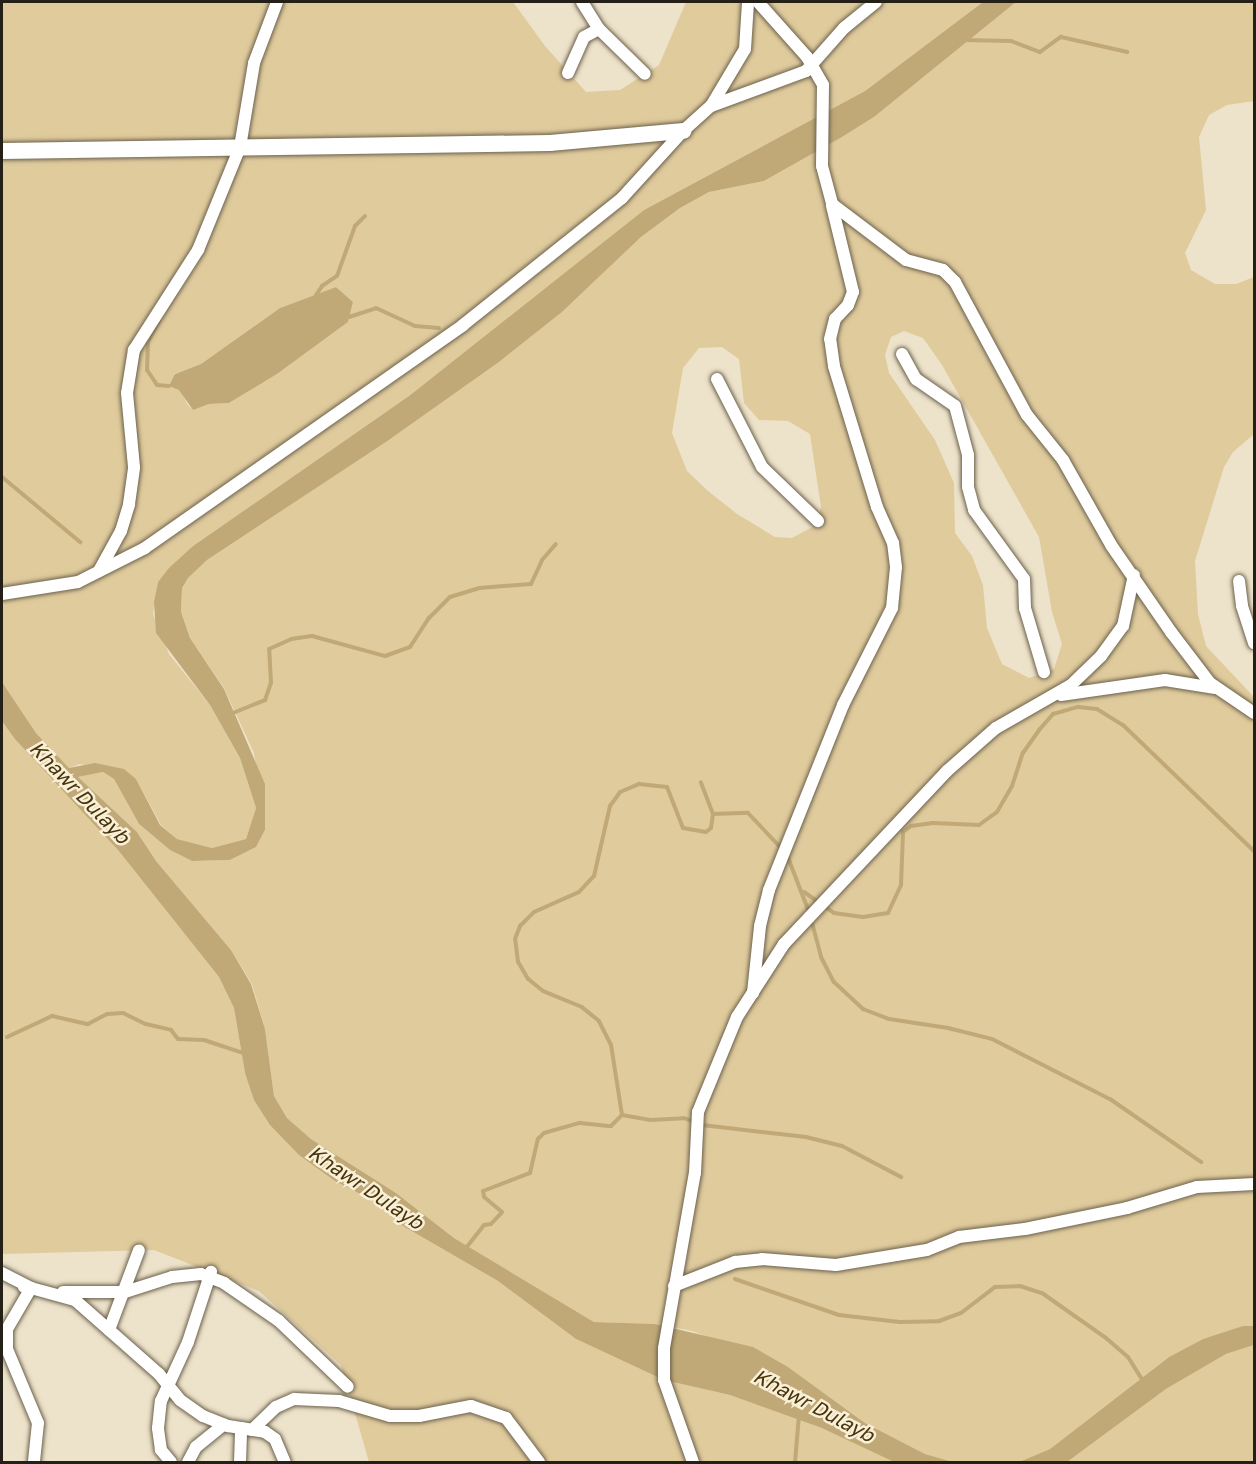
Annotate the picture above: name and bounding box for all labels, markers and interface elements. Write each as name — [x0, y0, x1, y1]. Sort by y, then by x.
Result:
water label: Khawr Dulayb — [25, 736, 135, 848]
water label: Khawr Dulayb — [304, 1140, 428, 1234]
water label: Khawr Dulayb — [750, 1363, 878, 1447]

